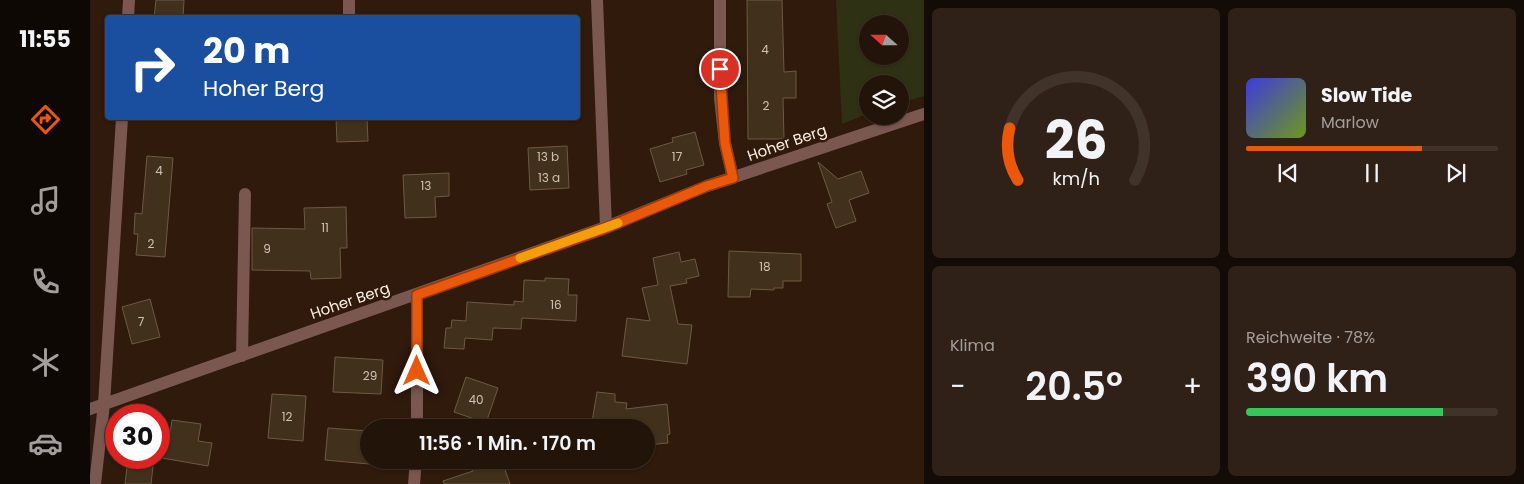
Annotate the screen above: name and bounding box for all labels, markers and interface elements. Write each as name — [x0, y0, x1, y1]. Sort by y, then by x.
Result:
north arrow — [859, 15, 909, 65]
map controls — [859, 15, 909, 125]
text: 11:55 — [19, 24, 71, 55]
text: 20 m — [203, 26, 290, 75]
icon: right — [120, 35, 185, 100]
house number: 4 — [761, 41, 769, 58]
pin — [699, 48, 741, 90]
icon: arrive — [706, 55, 734, 83]
text: Hoher Berg — [203, 73, 324, 104]
button: layers — [859, 75, 909, 125]
text: Slow Tide — [1321, 82, 1412, 109]
house number: 2 — [763, 97, 770, 114]
icon: directions — [28, 102, 63, 137]
text: 26 — [1045, 104, 1107, 177]
text: Marlow — [1321, 111, 1379, 134]
street label: Hoher Berg — [744, 119, 829, 166]
house number: 13 b — [537, 148, 559, 165]
house number: 17 — [672, 148, 683, 165]
icon: previous — [1274, 159, 1302, 187]
icon: pause — [1358, 159, 1386, 187]
icon: next — [1442, 159, 1470, 187]
house number: 4 — [155, 162, 163, 179]
text: km/h — [1052, 166, 1100, 191]
house number: 13 a — [538, 169, 560, 186]
house number: 13 — [421, 177, 431, 194]
icon: music — [28, 183, 63, 218]
house number: 11 — [321, 219, 329, 236]
house number: 2 — [148, 235, 155, 252]
house number: 9 — [263, 240, 271, 257]
house number: 18 — [759, 258, 771, 275]
icon: phone — [28, 264, 63, 299]
street label: Hoher Berg — [307, 277, 392, 324]
house number: 16 — [550, 296, 562, 313]
house number: 7 — [138, 313, 145, 330]
text: Reichweite · 78% — [1246, 326, 1375, 349]
text: Klima — [950, 334, 995, 357]
position arrow — [390, 344, 442, 396]
icon: climate — [28, 345, 63, 380]
text: 390 km — [1246, 352, 1388, 405]
text: 20.5° — [1025, 360, 1123, 413]
house number: 29 — [363, 367, 377, 384]
text: − — [950, 367, 965, 406]
text: + — [1183, 367, 1202, 406]
house number: 40 — [468, 391, 484, 408]
speed limit sign: 30 — [105, 404, 170, 469]
house number: 12 — [282, 408, 292, 425]
icon: car — [28, 426, 63, 461]
text: 11:56 · 1 Min. · 170 m — [419, 430, 596, 457]

